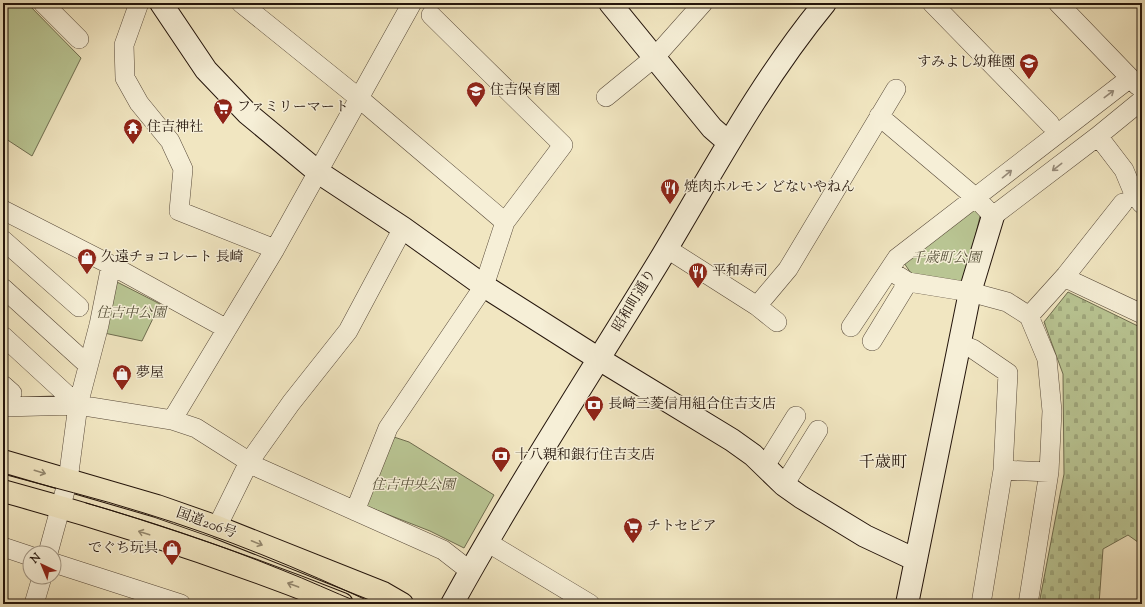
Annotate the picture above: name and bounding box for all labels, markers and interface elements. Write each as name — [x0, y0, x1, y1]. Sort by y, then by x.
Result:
school or university icon: すみよし幼稚園 — [1018, 52, 1040, 80]
place label: すみよし幼稚園 — [917, 53, 1015, 73]
school or university icon: 住吉保育園 — [465, 80, 487, 108]
place label: 住吉保育園 — [490, 81, 560, 101]
one-way arrow — [1103, 89, 1114, 98]
supermarket icon: ファミリーマート — [212, 97, 234, 125]
place label: ファミリーマート — [237, 98, 349, 118]
temple icon: 住吉神社 — [122, 117, 144, 145]
place label: 住吉神社 — [147, 118, 203, 138]
one-way arrow — [1051, 163, 1062, 172]
one-way arrow — [1001, 169, 1012, 178]
restaurant icon: 焼肉ホルモン どないやねん — [659, 177, 681, 205]
place label: 焼肉ホルモン どないやねん — [684, 178, 855, 198]
shop icon: 久遠チョコレート 長崎 — [76, 247, 98, 275]
place label: 久遠チョコレート 長崎 — [101, 248, 244, 268]
park label: 千歳町公園 — [911, 249, 983, 269]
restaurant icon: 平和寿司 — [687, 261, 709, 289]
place label: 平和寿司 — [712, 262, 768, 282]
street label: 昭和町通り — [608, 266, 662, 336]
park label: 住吉中公園 — [96, 304, 168, 324]
shop icon: 夢屋 — [111, 363, 133, 391]
place label: 夢屋 — [136, 364, 164, 384]
bank icon: 長崎三菱信用組合住吉支店 — [583, 394, 605, 422]
place label: 長崎三菱信用組合住吉支店 — [608, 395, 776, 415]
bank icon: 十八親和銀行住吉支店 — [490, 445, 512, 473]
place label: 十八親和銀行住吉支店 — [515, 446, 655, 466]
district label: 千歳町 — [859, 452, 907, 475]
one-way arrow — [34, 469, 47, 476]
park label: 住吉中央公園 — [371, 476, 457, 496]
street label: 国道206号 — [173, 504, 239, 544]
supermarket icon: チトセピア — [622, 516, 644, 544]
place label: チトセピア — [647, 517, 717, 537]
one-way arrow — [138, 528, 150, 536]
shop icon: でぐち玩具 — [161, 538, 183, 566]
place label: でぐち玩具 — [88, 539, 158, 559]
one-way arrow — [250, 540, 262, 547]
north arrow — [22, 545, 62, 585]
text: N — [26, 550, 45, 568]
one-way arrow — [286, 581, 299, 588]

